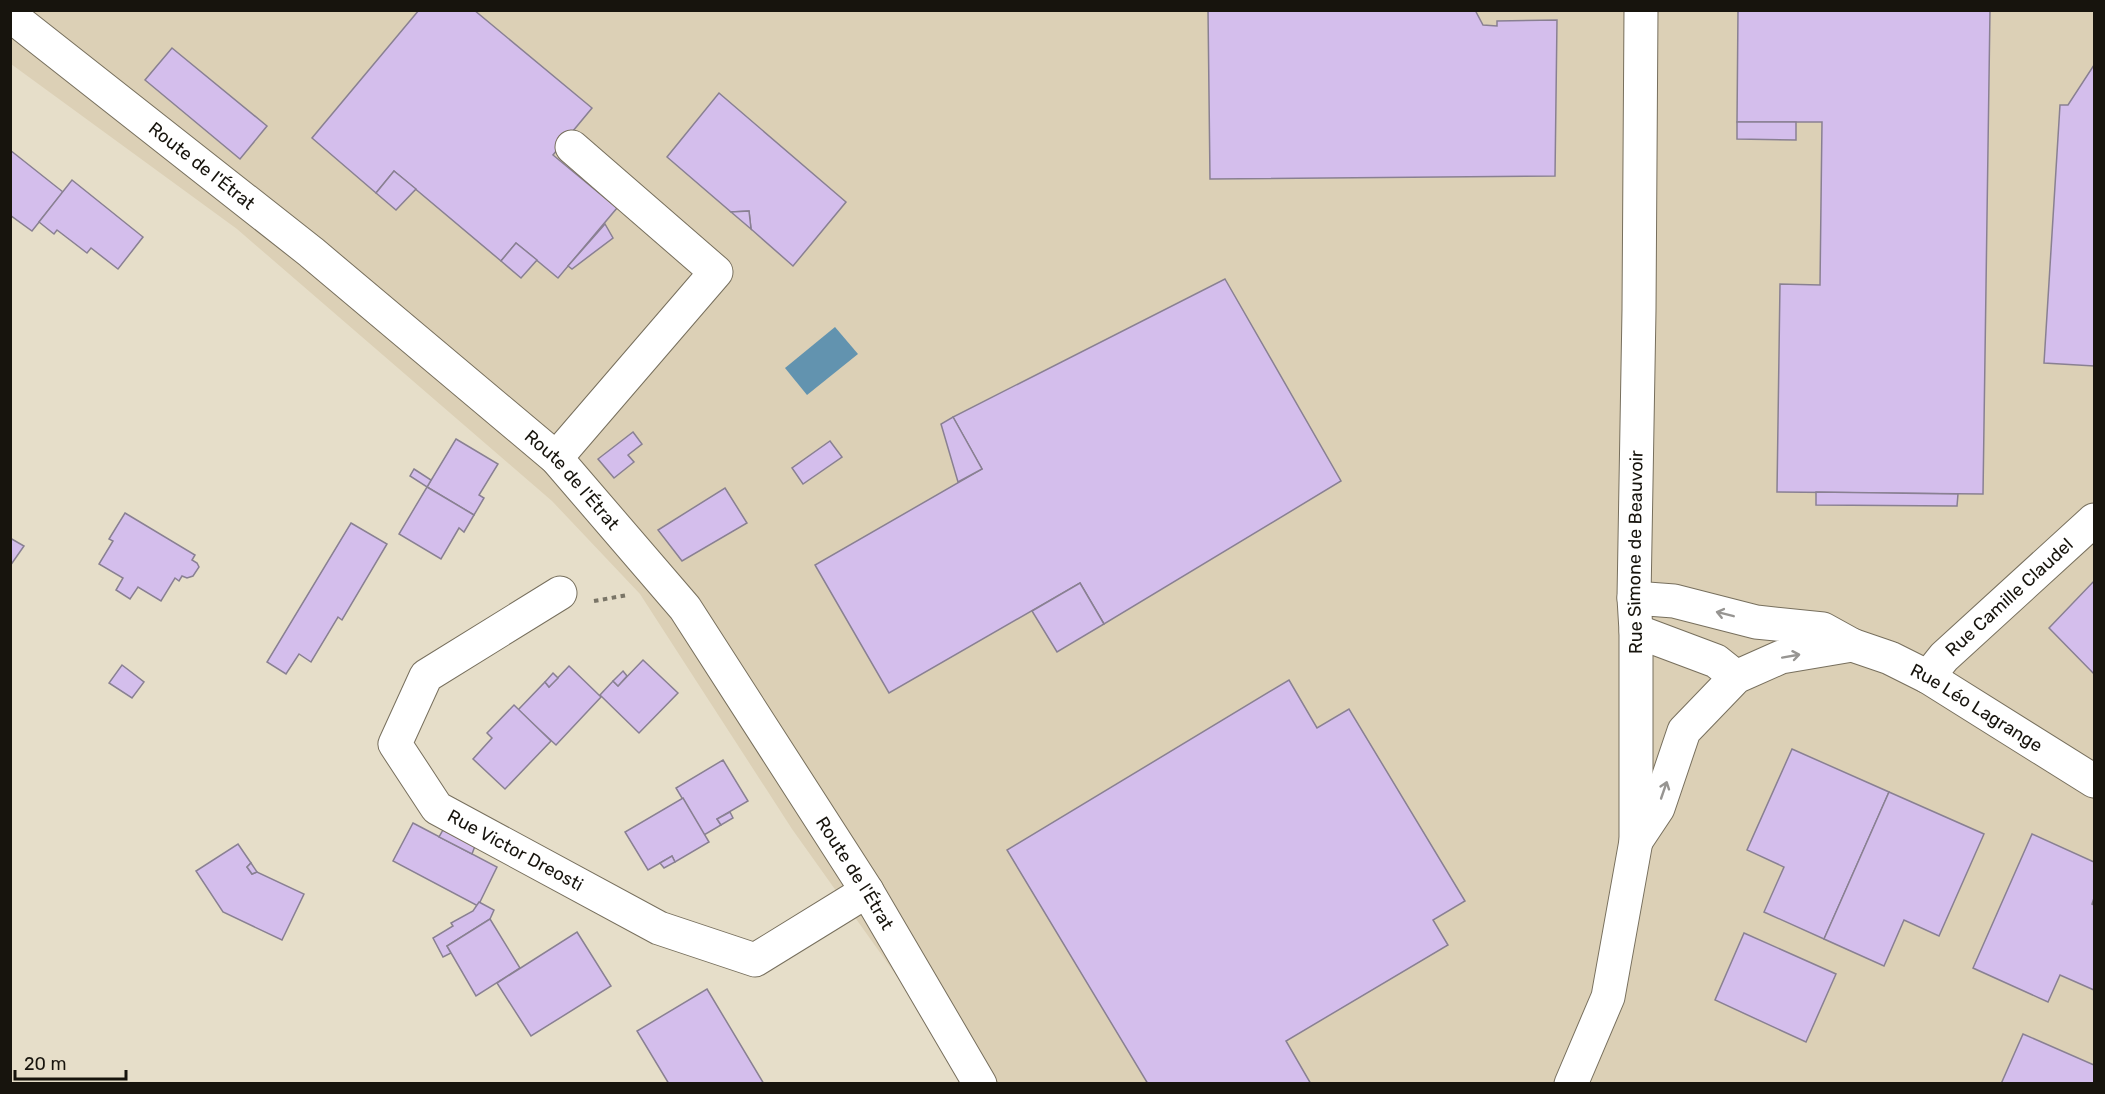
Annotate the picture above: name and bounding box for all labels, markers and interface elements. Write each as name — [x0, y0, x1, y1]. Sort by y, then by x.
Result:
street label: Route de l'Étrat — [144, 117, 259, 215]
street label: Route de l'Étrat — [520, 425, 624, 535]
street label: Rue Simone de Beauvoir — [1623, 450, 1648, 654]
street label: Rue Camille Claudel — [1941, 534, 2078, 661]
one-way arrow — [1716, 608, 1735, 620]
one-way arrow — [1780, 650, 1800, 661]
street label: Rue Léo Lagrange — [1907, 659, 2047, 757]
one-way arrow — [1659, 781, 1670, 800]
street label: Rue Victor Dreosti — [444, 805, 587, 896]
street label: Route de l'Étrat — [811, 813, 898, 934]
scale bar — [15, 1043, 126, 1081]
text: 20 m — [24, 1053, 66, 1075]

